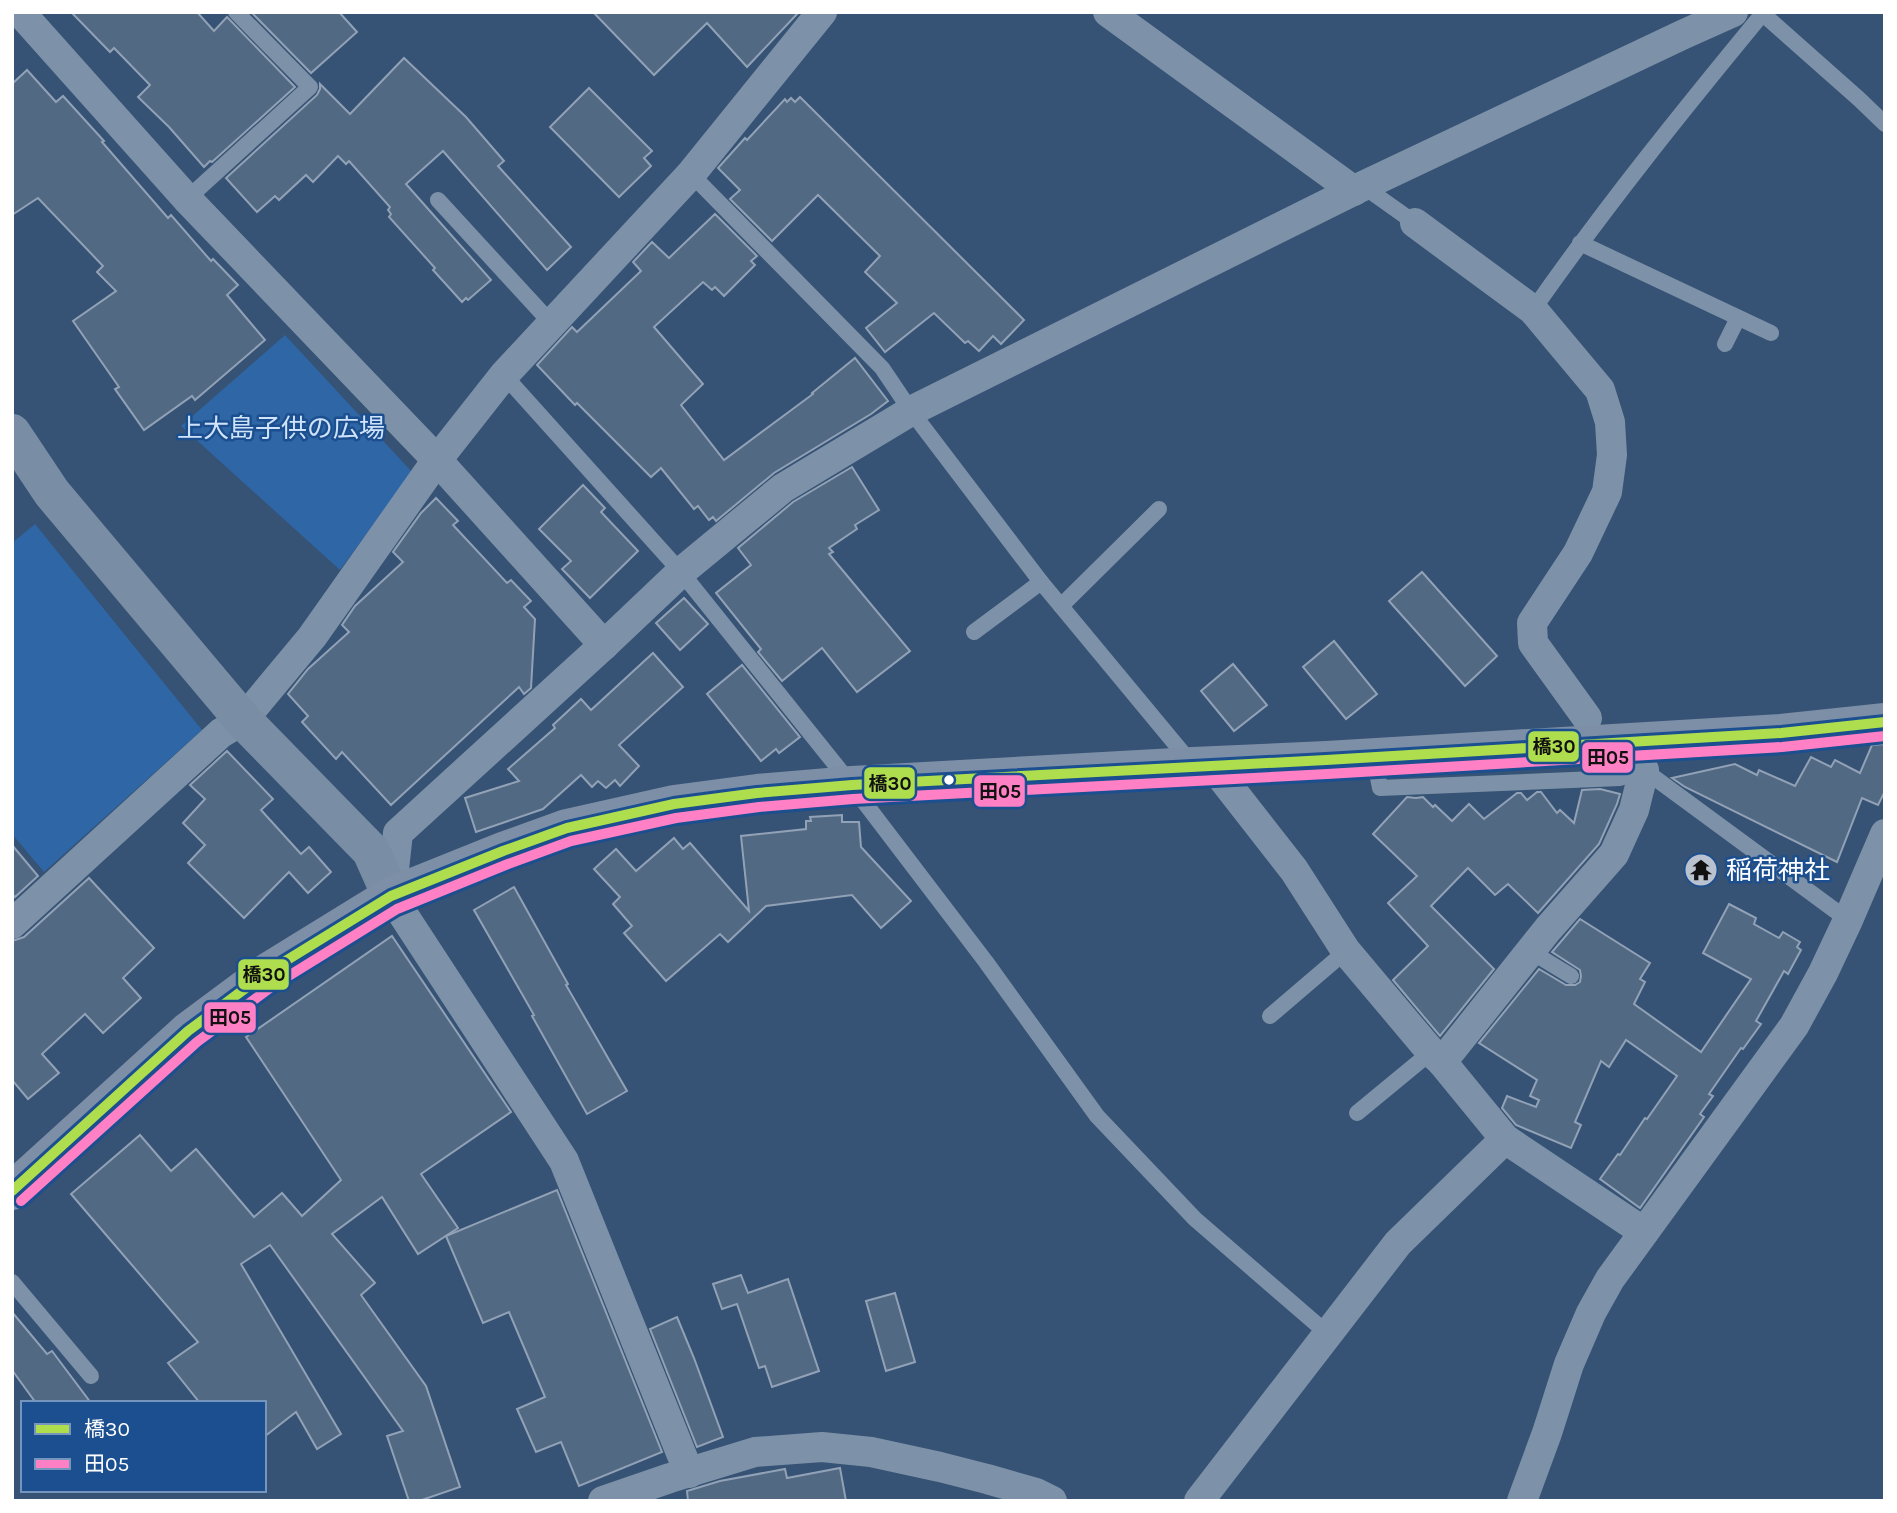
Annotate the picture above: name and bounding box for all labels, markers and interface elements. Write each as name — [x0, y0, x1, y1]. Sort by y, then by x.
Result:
park label: 上大島子供の広場 — [177, 413, 385, 444]
line badge: 橋30 — [1527, 730, 1580, 763]
text: 橋30 — [1533, 736, 1575, 758]
line badge: 田05 — [1581, 741, 1634, 774]
text: 田05 — [1587, 747, 1629, 769]
line badge: 橋30 — [863, 766, 916, 800]
text: 橋30 — [869, 773, 911, 795]
unlabelled marker — [942, 773, 956, 787]
line badge: 田05 — [973, 774, 1026, 808]
text: 田05 — [979, 781, 1021, 803]
temple icon: 稲荷神社 — [1682, 851, 1720, 889]
place label: 稲荷神社 — [1726, 855, 1830, 886]
line badge: 橋30 — [237, 958, 290, 991]
text: 橋30 — [243, 964, 285, 986]
line badge: 田05 — [203, 1001, 257, 1034]
text: 田05 — [209, 1007, 251, 1029]
legend — [21, 1401, 266, 1492]
text: 橋30 — [84, 1417, 130, 1441]
text: 田05 — [84, 1452, 129, 1476]

